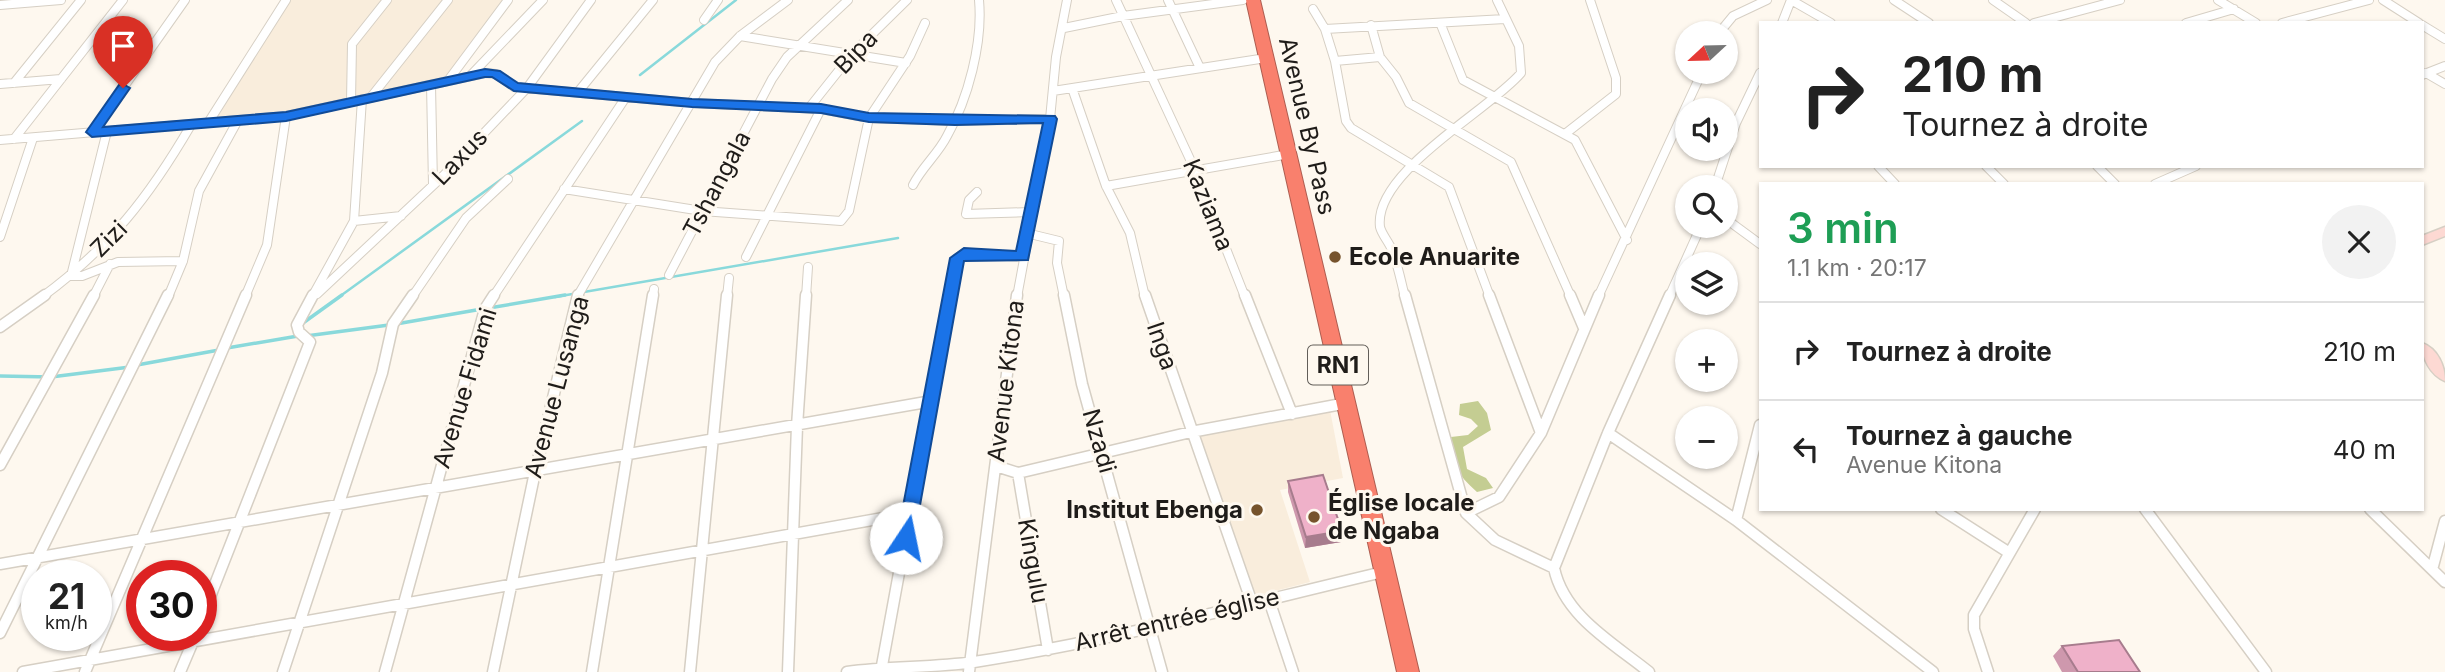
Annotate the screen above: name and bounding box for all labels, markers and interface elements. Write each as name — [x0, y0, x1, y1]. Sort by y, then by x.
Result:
pin — [93, 16, 153, 88]
north arrow — [1675, 21, 1738, 84]
map controls — [1675, 21, 1738, 469]
street label: Bipa — [828, 24, 883, 80]
icon: arrive — [104, 27, 142, 65]
street label: Avenue By Pass — [1273, 34, 1342, 217]
text: 210 m — [1902, 45, 2043, 104]
icon: right — [1787, 49, 1878, 140]
button: sound — [1675, 98, 1738, 161]
text: Tournez à droite — [1902, 105, 2148, 144]
street label: Laxus — [426, 122, 493, 191]
street label: Tshangala — [677, 126, 757, 242]
street label: Kaziama — [1177, 155, 1240, 255]
button: search — [1675, 175, 1738, 238]
text: 3 min — [1787, 202, 1899, 253]
button: close — [2322, 205, 2396, 279]
street label: Zizi — [84, 214, 133, 263]
place label: Ecole Anuarite — [1349, 242, 1520, 271]
marker: Ecole Anuarite — [1327, 249, 1343, 265]
button: layers — [1675, 252, 1738, 315]
text: 1.1 km · 20:17 — [1787, 254, 1927, 282]
street label: Avenue Lusanga — [518, 293, 595, 481]
street label: Avenue Kitona — [981, 298, 1030, 464]
street label: Avenue Fidami — [426, 304, 503, 471]
street label: Inga — [1141, 318, 1184, 374]
button: + — [1675, 329, 1738, 392]
icon: right — [1787, 332, 1825, 370]
text: Tournez à droite — [1846, 336, 2052, 367]
text: 210 m — [2323, 336, 2396, 367]
road number: RN1 — [1308, 346, 1368, 384]
street label: Nzadi — [1077, 405, 1122, 476]
button: − — [1675, 406, 1738, 469]
text: Tournez à gauche — [1846, 420, 2072, 451]
icon: left — [1787, 430, 1825, 468]
text: 40 m — [2333, 434, 2396, 465]
text: Avenue Kitona — [1846, 451, 2002, 479]
place label: Église locale de Ngaba — [1328, 488, 1474, 545]
place label: Institut Ebenga — [1066, 495, 1243, 524]
position arrow — [869, 501, 943, 575]
marker: Institut Ebenga — [1249, 502, 1265, 518]
marker: Église locale de Ngaba — [1306, 509, 1322, 525]
street label: Kingulu — [1012, 516, 1055, 605]
speed limit sign: 30 — [126, 560, 217, 651]
text: 21 — [48, 575, 85, 617]
street label: Arrêt entrée église — [1072, 582, 1282, 657]
text: km/h — [45, 612, 88, 633]

